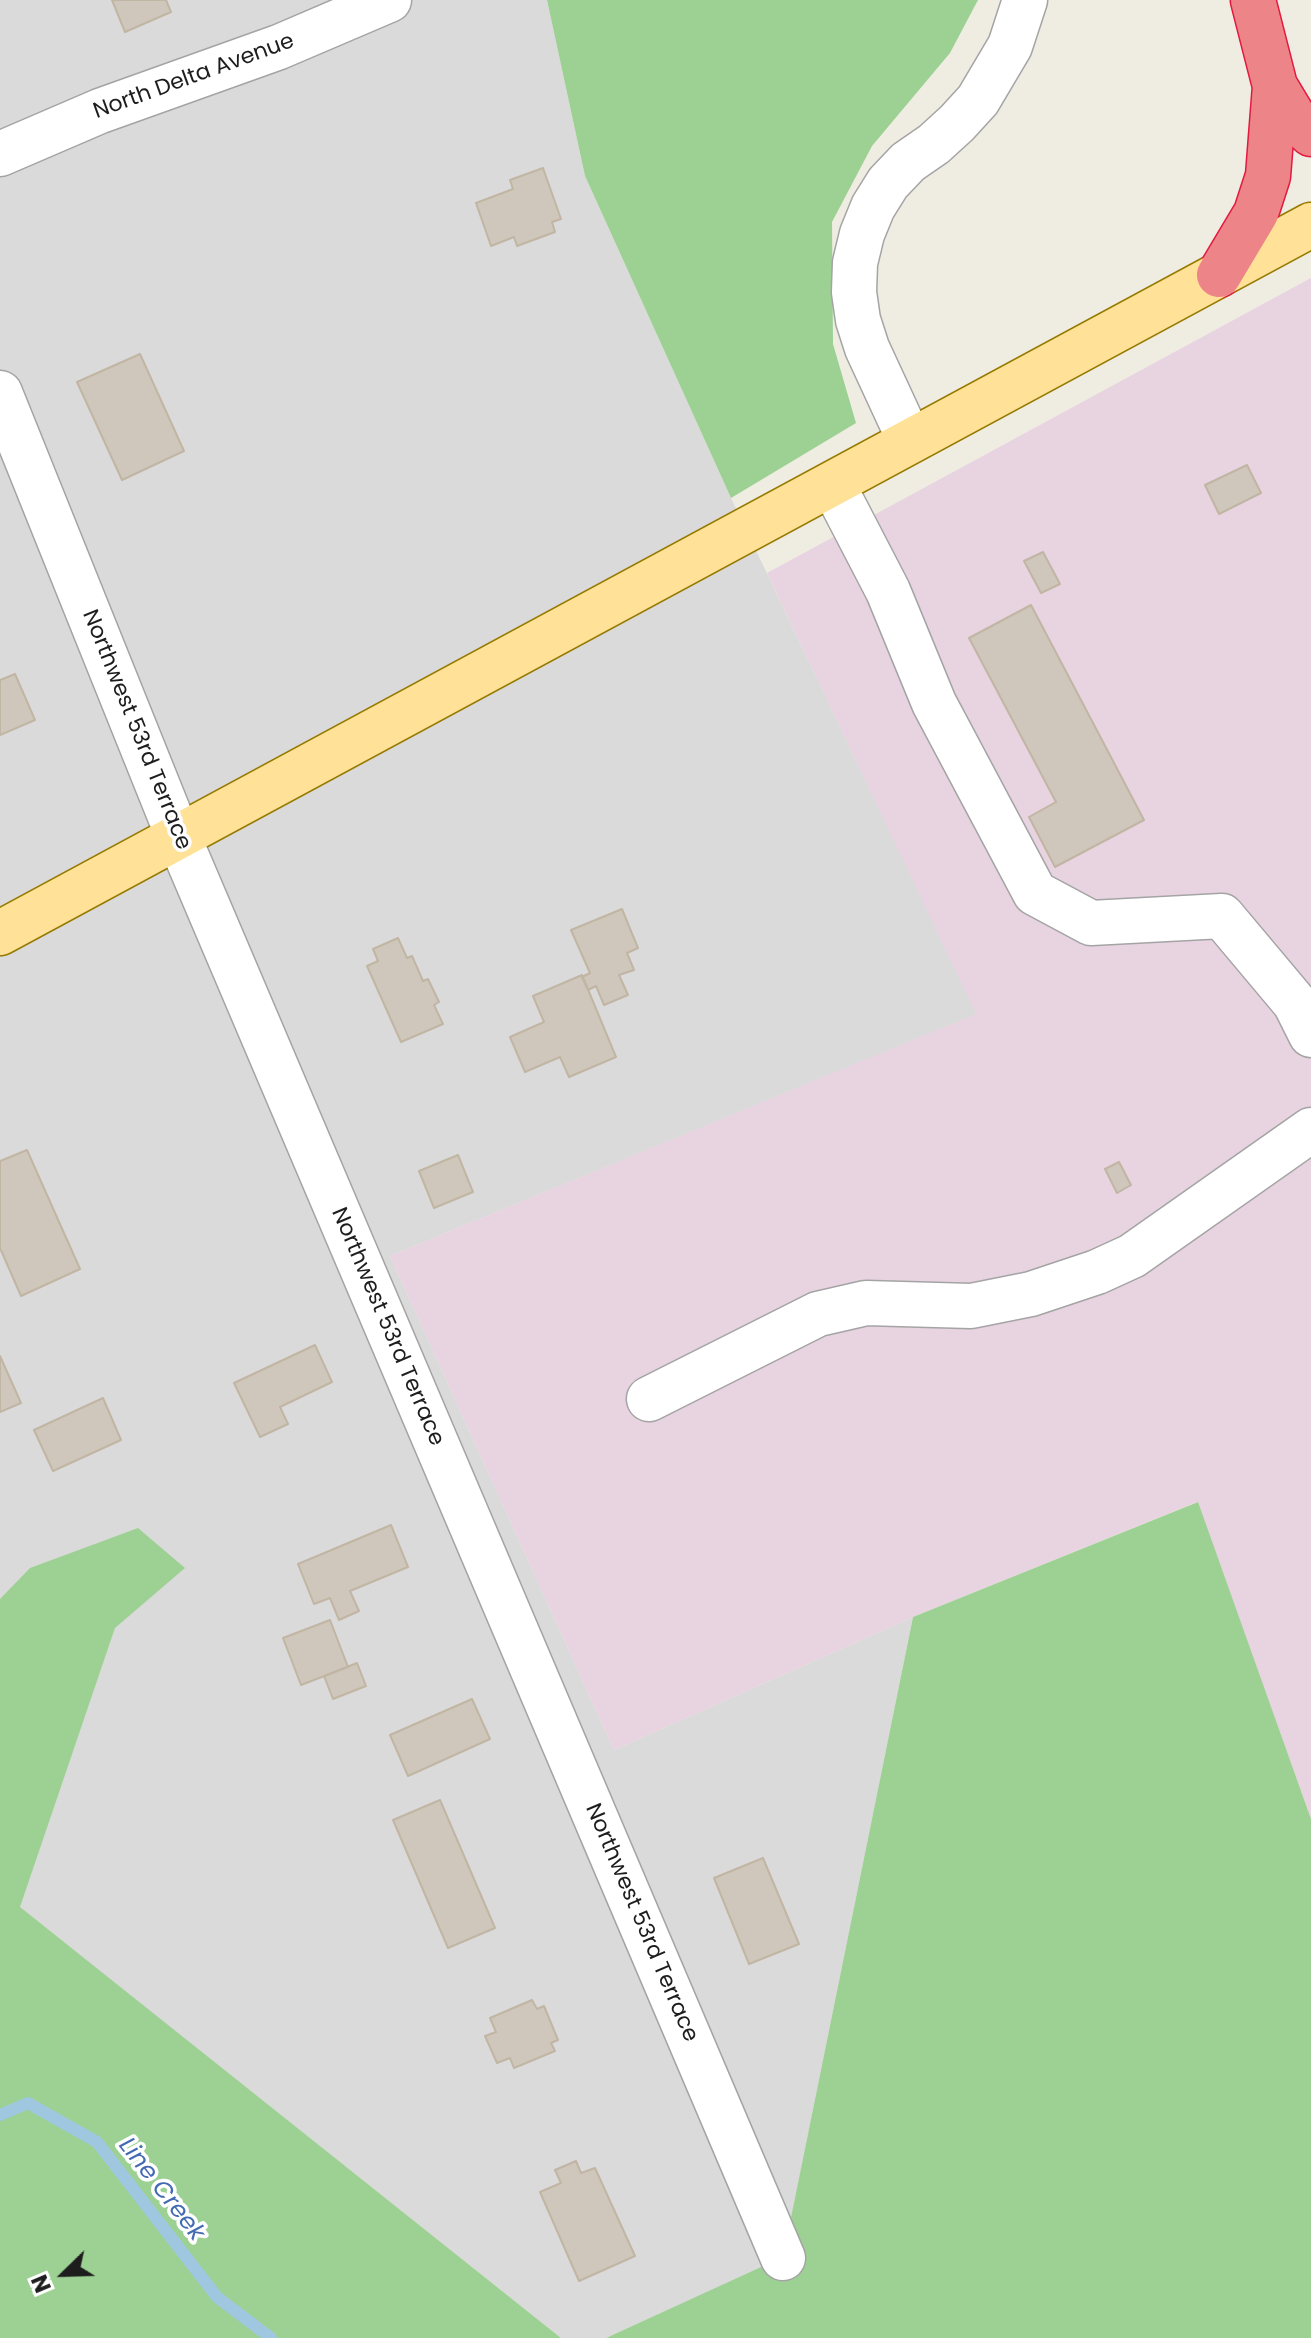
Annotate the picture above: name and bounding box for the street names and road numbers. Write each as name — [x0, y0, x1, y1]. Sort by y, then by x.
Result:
street label: North Delta Avenue — [90, 28, 298, 126]
street label: Northwest 53rd Terrace — [76, 606, 196, 854]
street label: Northwest 53rd Terrace — [325, 1204, 449, 1450]
street label: Northwest 53rd Terrace — [579, 1800, 703, 2046]

